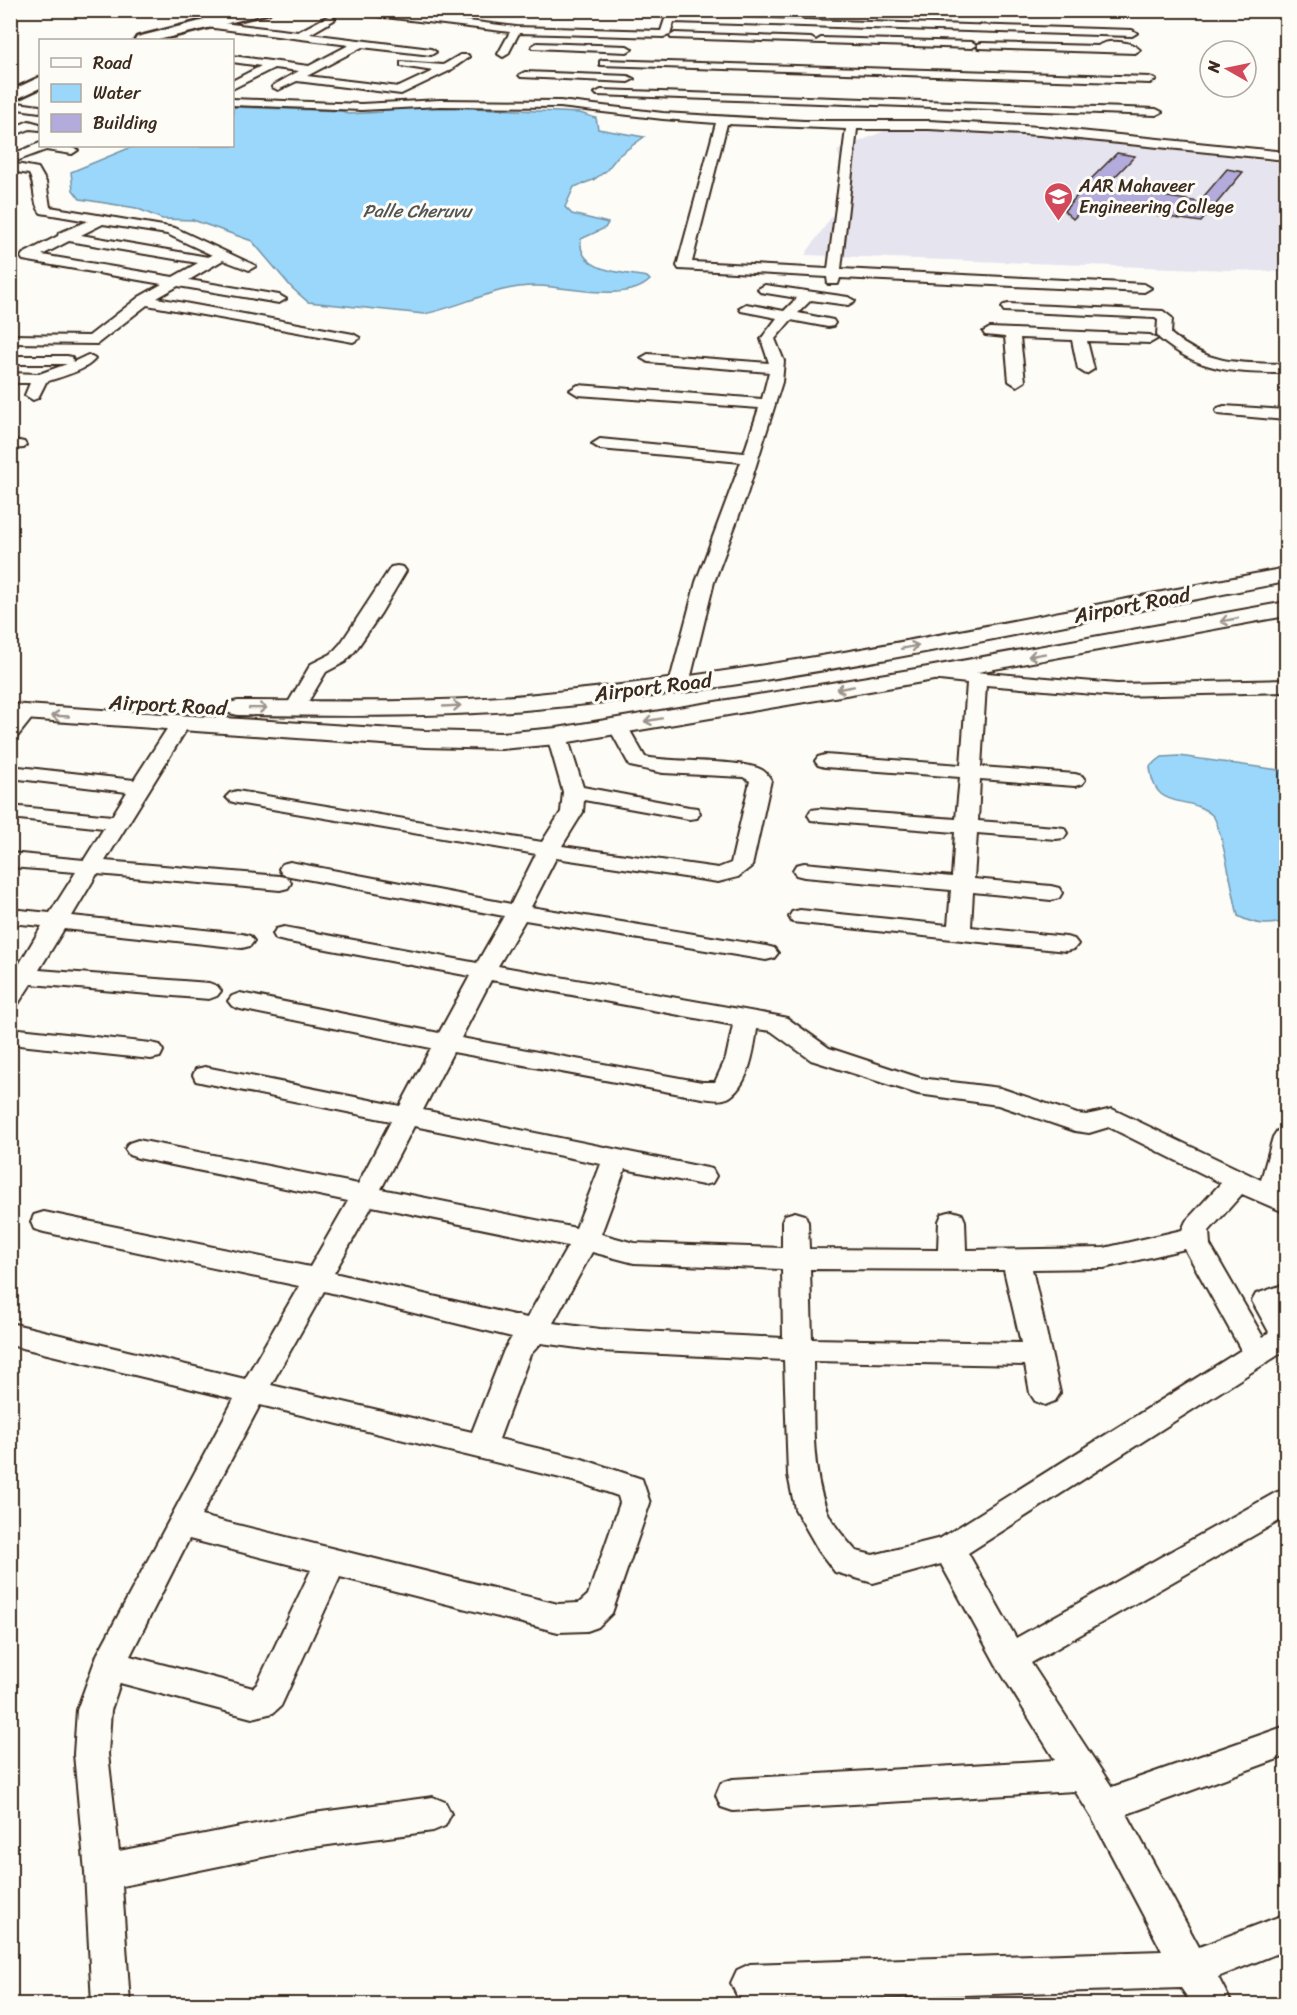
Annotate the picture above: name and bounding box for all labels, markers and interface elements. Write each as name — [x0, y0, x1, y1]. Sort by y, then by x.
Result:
legend — [39, 39, 234, 147]
north arrow — [1198, 39, 1258, 99]
text: Road — [93, 47, 133, 79]
text: N — [1198, 58, 1229, 75]
text: Water — [93, 77, 142, 109]
text: Building — [93, 107, 157, 139]
place label: AAR Mahaveer Engineering College — [1078, 170, 1234, 223]
school or university icon: AAR Mahaveer Engineering College — [1042, 180, 1074, 222]
water label: Palle Cheruvu — [363, 195, 474, 227]
street label: Airport Road — [1070, 575, 1195, 635]
one-way arrow — [1220, 615, 1239, 626]
one-way arrow — [900, 641, 919, 652]
one-way arrow — [1028, 649, 1048, 660]
street label: Airport Road — [591, 661, 716, 713]
one-way arrow — [836, 682, 855, 693]
street label: Airport Road — [107, 683, 230, 727]
one-way arrow — [442, 701, 462, 712]
one-way arrow — [247, 702, 267, 714]
one-way arrow — [51, 710, 71, 721]
one-way arrow — [643, 715, 663, 726]

